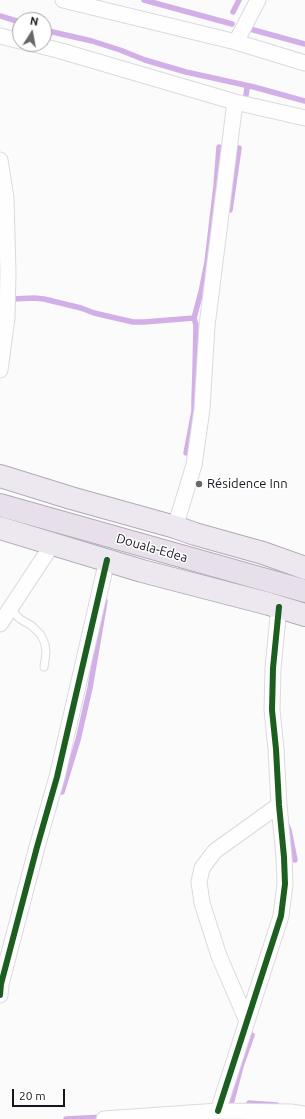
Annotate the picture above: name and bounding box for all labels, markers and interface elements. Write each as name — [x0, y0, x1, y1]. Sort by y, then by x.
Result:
north arrow — [12, 12, 52, 52]
text: N — [29, 15, 39, 28]
place label: Résidence Inn — [207, 476, 288, 492]
marker: Résidence Inn — [194, 479, 204, 489]
street label: Douala-Edea — [115, 530, 189, 566]
scale bar — [14, 1081, 67, 1107]
text: 20 m — [19, 1089, 46, 1102]

